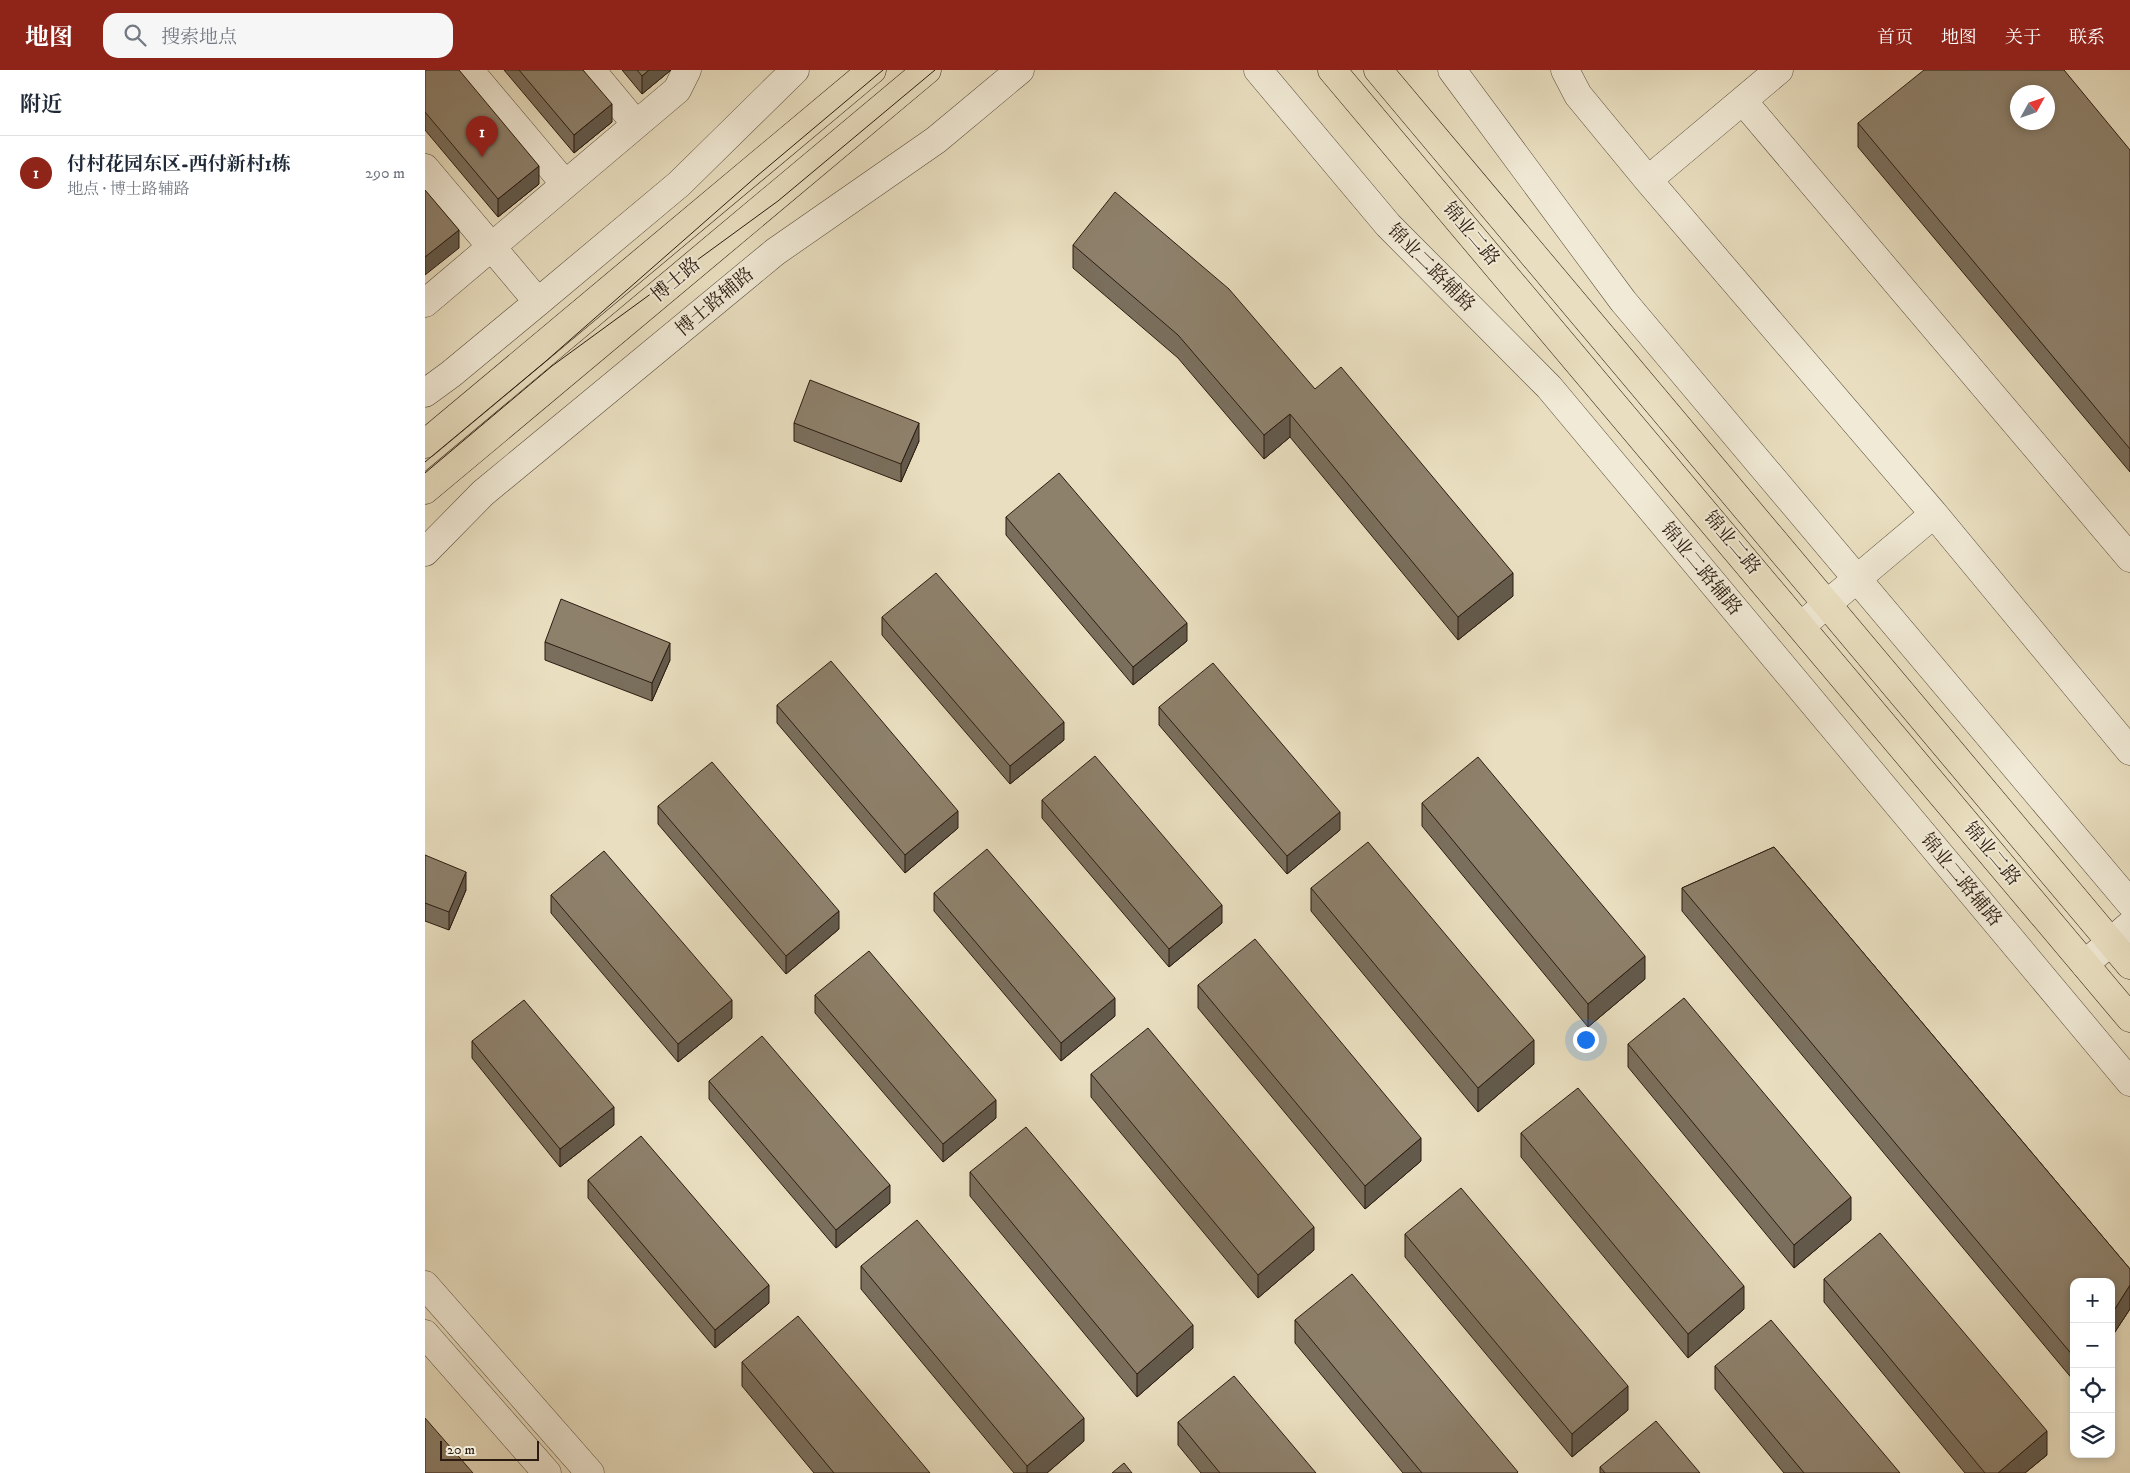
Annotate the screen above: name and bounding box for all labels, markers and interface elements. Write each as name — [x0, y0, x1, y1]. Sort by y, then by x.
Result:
search box — [103, 13, 453, 58]
icon: search — [121, 21, 149, 49]
text: 地图 — [25, 23, 73, 53]
text: 搜索地点 — [161, 26, 237, 49]
text: 首页 — [1877, 27, 1913, 49]
text: 地图 — [1941, 27, 1977, 49]
text: 关于 — [2005, 27, 2041, 49]
text: 联系 — [2069, 27, 2105, 49]
north arrow — [2010, 85, 2055, 130]
text: 附近 — [20, 92, 62, 118]
pin: 1 — [466, 116, 498, 157]
text: 付村花园东区-西付新村1栋 — [67, 153, 291, 176]
text: 1 — [33, 163, 39, 183]
text: 290 m — [365, 163, 405, 183]
text: 地点 · 博士路辅路 — [67, 179, 190, 199]
street label: 锦业二路 — [1438, 197, 1504, 271]
street label: 锦业二路辅路 — [1383, 220, 1479, 316]
street label: 博士路 — [647, 253, 705, 307]
street label: 博士路辅路 — [671, 263, 759, 341]
street label: 锦业二路 — [1699, 506, 1765, 580]
street label: 锦业二路辅路 — [1656, 518, 1746, 620]
street label: 锦业二路 — [1959, 817, 2025, 891]
street label: 锦业二路辅路 — [1916, 829, 2006, 931]
your location — [1573, 1027, 1599, 1053]
map controls — [2070, 1278, 2115, 1458]
button: + — [2070, 1278, 2115, 1323]
button: − — [2070, 1323, 2115, 1368]
button: locate — [2070, 1368, 2115, 1413]
button: layers — [2070, 1413, 2115, 1458]
scale bar — [440, 1438, 539, 1461]
text: 20 m — [447, 1441, 475, 1459]

